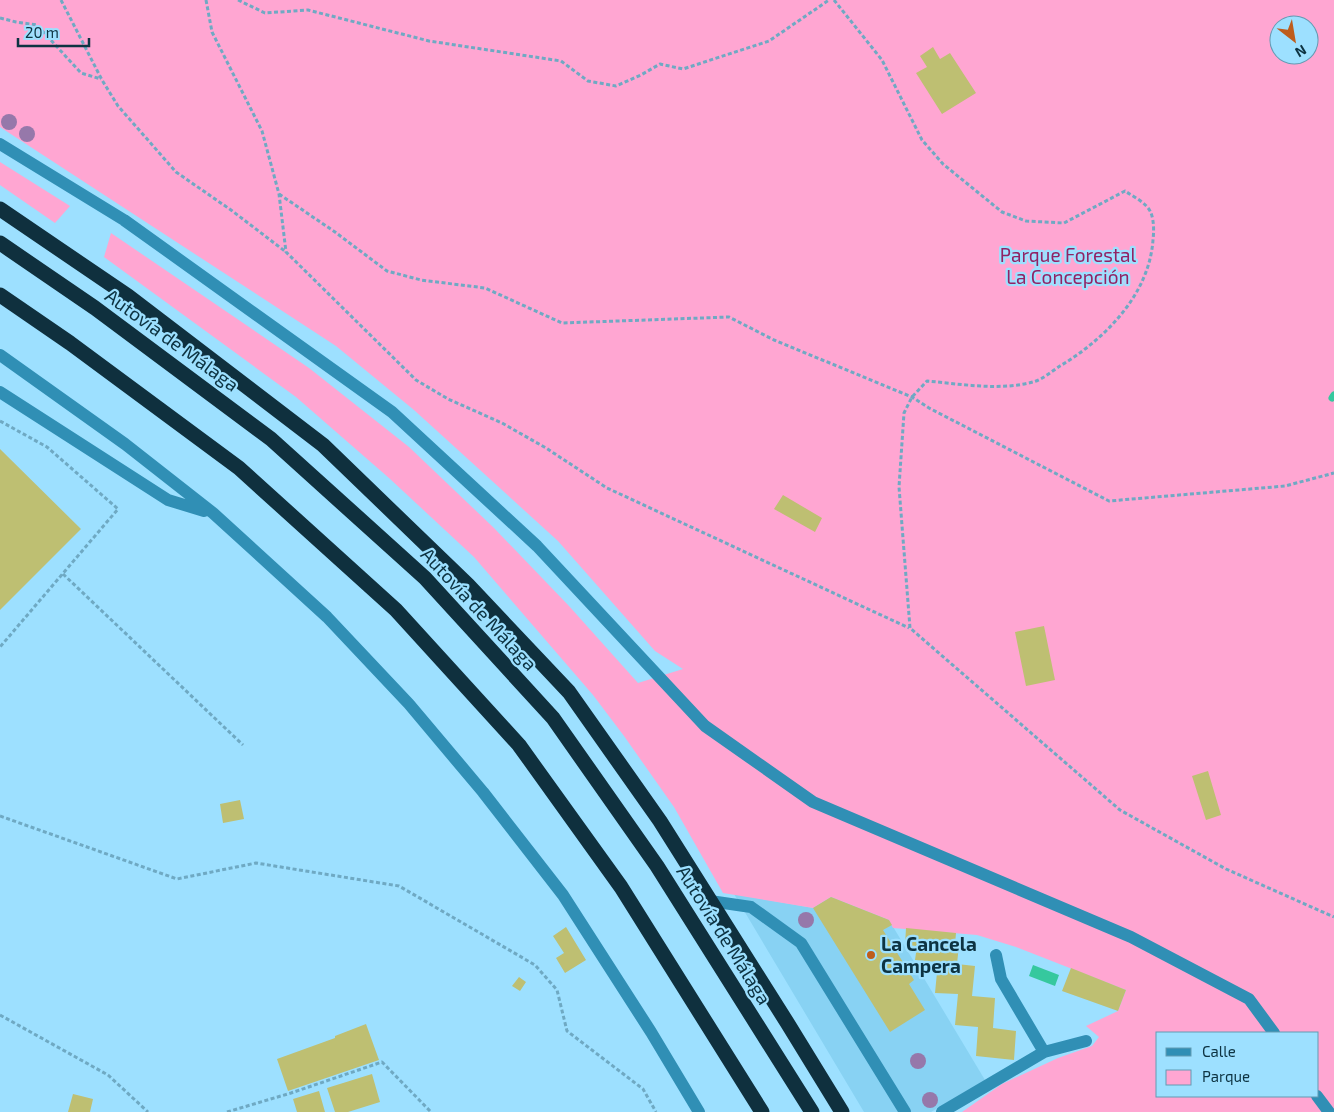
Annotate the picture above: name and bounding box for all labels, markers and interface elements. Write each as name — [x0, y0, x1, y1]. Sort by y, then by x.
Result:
scale bar — [18, 15, 89, 47]
north arrow — [1269, 15, 1319, 65]
text: 20 m — [25, 23, 59, 41]
text: N — [1292, 42, 1310, 61]
park label: Parque Forestal La Concepción — [1000, 243, 1137, 288]
street label: Autovía de Málaga — [101, 283, 244, 396]
street label: Autovía de Málaga — [417, 543, 542, 675]
street label: Autovía de Málaga — [672, 861, 776, 1008]
place label: La Cancela Campera — [881, 932, 977, 977]
marker: La Cancela Campera — [865, 949, 877, 961]
legend — [1156, 1032, 1319, 1097]
text: Calle — [1202, 1042, 1236, 1060]
text: Parque — [1202, 1067, 1250, 1085]

